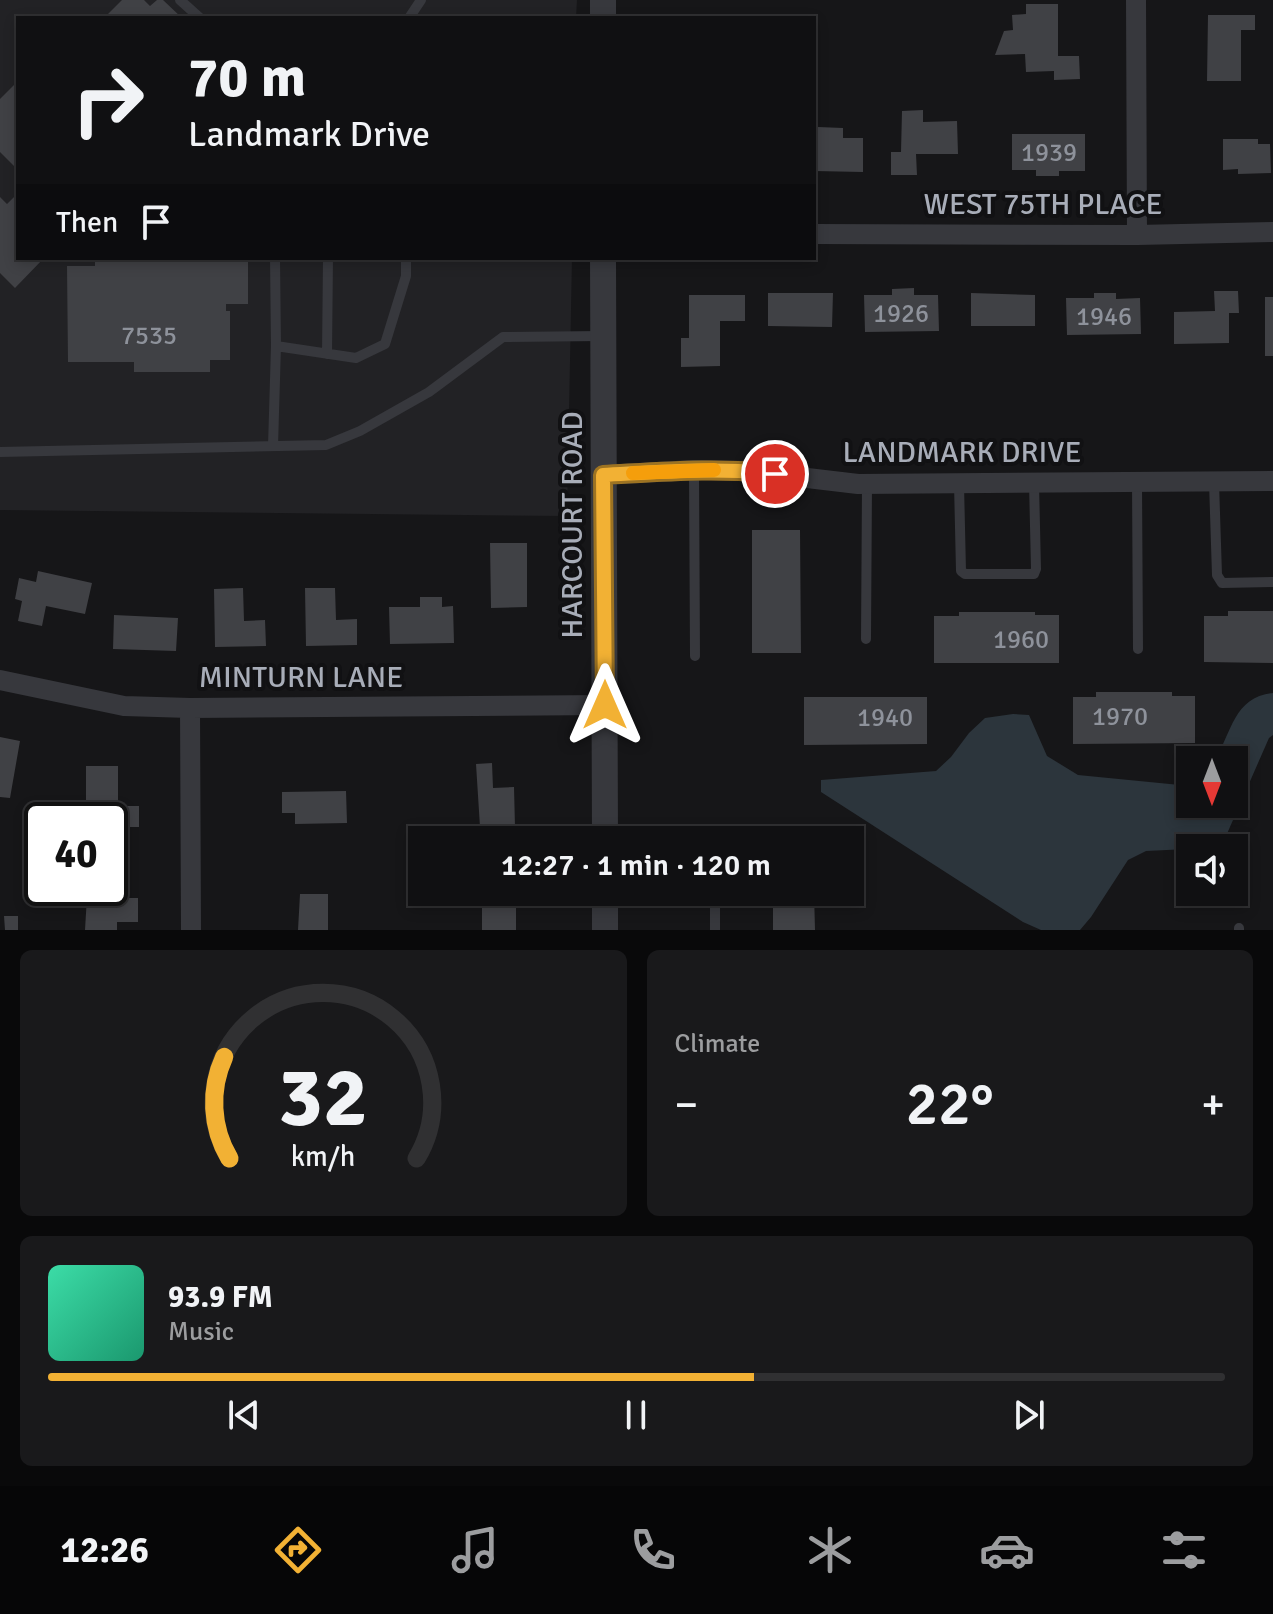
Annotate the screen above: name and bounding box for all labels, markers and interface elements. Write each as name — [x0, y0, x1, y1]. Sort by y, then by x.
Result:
text: 70 m — [188, 43, 306, 112]
icon: right — [56, 48, 160, 152]
text: Landmark Drive — [188, 112, 430, 157]
house number: 1939 — [1021, 137, 1077, 169]
street label: WEST 75TH PLACE — [923, 186, 1163, 223]
icon: arrive — [134, 200, 178, 244]
text: Then — [56, 204, 118, 241]
house number: 1926 — [873, 298, 929, 330]
house number: 1946 — [1076, 301, 1132, 333]
house number: 7535 — [121, 320, 177, 352]
street label: HARCOURT ROAD — [554, 411, 591, 639]
street label: LANDMARK DRIVE — [843, 434, 1081, 471]
pin — [741, 440, 809, 508]
icon: arrive — [753, 452, 797, 496]
house number: 1960 — [993, 624, 1049, 656]
street label: MINTURN LANE — [199, 659, 403, 696]
position arrow — [563, 663, 647, 747]
house number: 1970 — [1092, 701, 1148, 733]
house number: 1940 — [857, 702, 913, 734]
north arrow — [1176, 746, 1248, 818]
map controls — [1176, 746, 1248, 906]
speed limit sign: 40 — [24, 802, 128, 906]
button: sound — [1176, 834, 1248, 906]
text: 12:27 · 1 min · 120 m — [501, 847, 771, 884]
text: Climate — [675, 1028, 760, 1060]
text: 32 — [278, 1047, 368, 1149]
text: 22° — [906, 1068, 994, 1142]
text: − — [675, 1078, 698, 1132]
text: + — [1201, 1078, 1225, 1132]
text: km/h — [291, 1139, 356, 1174]
text: 93.9 FM — [168, 1279, 273, 1316]
text: Music — [168, 1316, 234, 1348]
icon: previous — [222, 1393, 266, 1437]
icon: pause — [614, 1393, 658, 1437]
icon: next — [1007, 1393, 1051, 1437]
icon: directions — [270, 1522, 326, 1578]
icon: music — [447, 1522, 503, 1578]
icon: phone — [625, 1522, 681, 1578]
icon: climate — [802, 1522, 858, 1578]
icon: car — [979, 1522, 1035, 1578]
icon: filters — [1156, 1522, 1212, 1578]
text: 12:26 — [61, 1528, 149, 1573]

